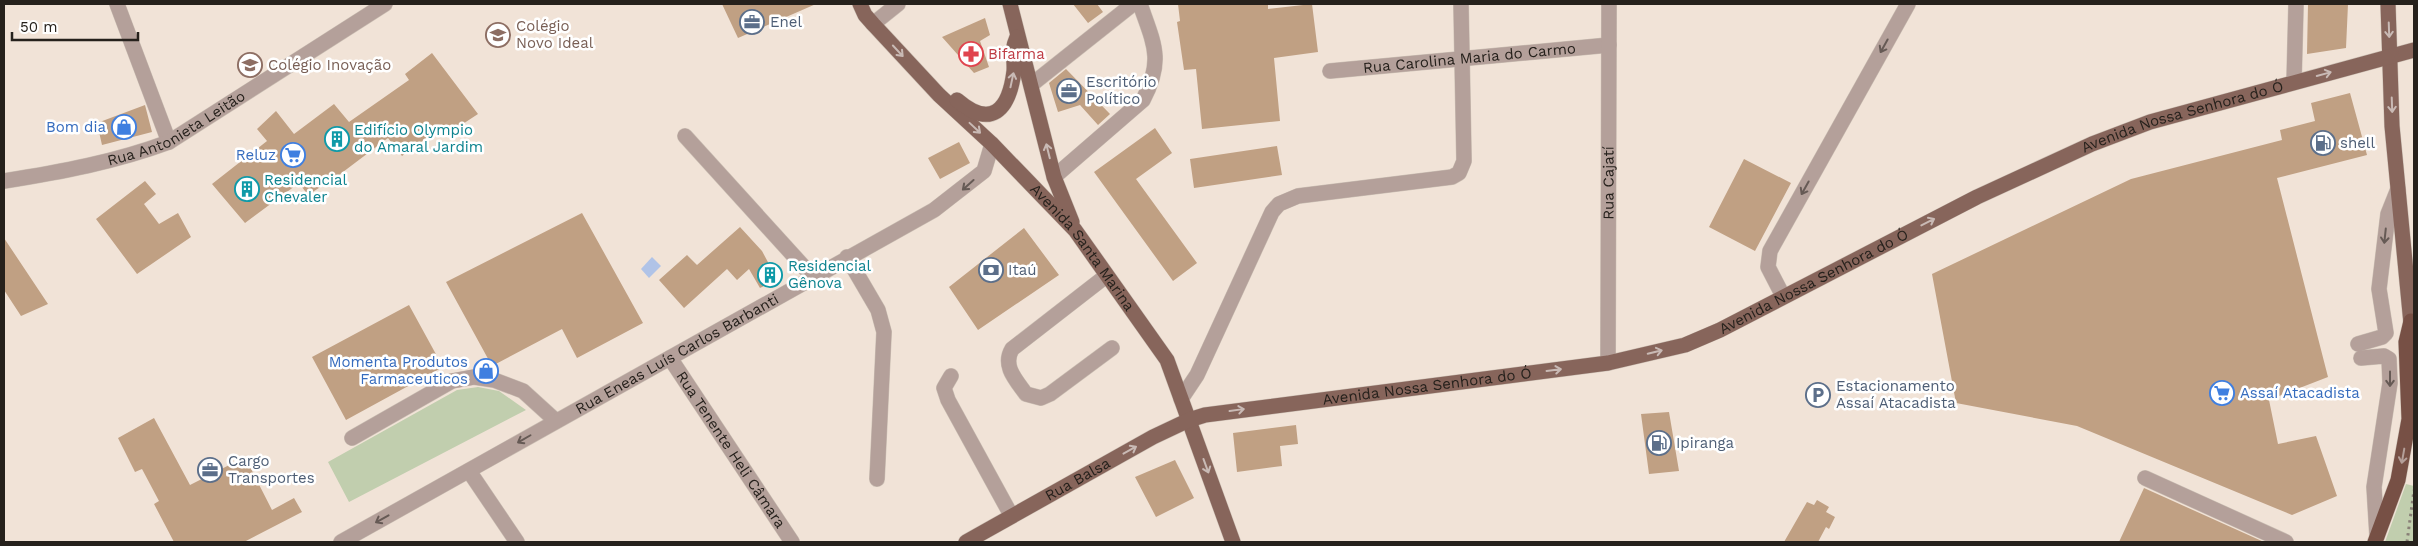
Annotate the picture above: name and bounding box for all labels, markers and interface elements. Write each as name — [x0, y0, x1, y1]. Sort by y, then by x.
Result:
office icon: Enel — [739, 9, 765, 35]
scale bar — [12, 10, 139, 42]
place label: Enel — [770, 13, 803, 31]
place label: Colégio Novo Ideal — [516, 17, 594, 52]
text: 50 m — [20, 18, 57, 36]
school or university icon: Colégio Novo Ideal — [485, 22, 511, 48]
one-way arrow — [2384, 22, 2394, 38]
street label: Rua Carolina Maria do Carmo — [1362, 39, 1577, 77]
one-way arrow — [1879, 39, 1889, 53]
pharmacy icon: Bifarma — [958, 41, 984, 67]
one-way arrow — [892, 45, 904, 57]
place label: Bifarma — [988, 45, 1045, 63]
school or university icon: Colégio Inovação — [237, 52, 263, 78]
place label: Colégio Inovação — [268, 56, 391, 74]
one-way arrow — [2316, 69, 2332, 79]
one-way arrow — [1007, 72, 1017, 88]
place label: Escritório Político — [1086, 73, 1156, 108]
street label: Avenida Nossa Senhora do Ó — [2078, 76, 2285, 157]
office icon: Escritório Político — [1056, 78, 1082, 104]
street label: Rua Antonieta Leitão — [105, 87, 248, 170]
one-way arrow — [2387, 97, 2396, 113]
shop icon: Bom dia — [111, 114, 137, 140]
place label: Bom dia — [46, 118, 107, 136]
place label: Edifício Olympio do Amaral Jardim — [354, 121, 483, 156]
one-way arrow — [968, 122, 981, 134]
building icon: Edifício Olympio do Amaral Jardim — [324, 126, 350, 152]
fuel station icon: shell — [2310, 130, 2336, 156]
place label: shell — [2340, 134, 2375, 152]
supermarket icon: Reluz — [280, 142, 306, 168]
one-way arrow — [1043, 144, 1052, 160]
place label: Reluz — [236, 146, 276, 164]
street label: Rua Cajatí — [1599, 146, 1618, 220]
place label: Residencial Chevaler — [264, 171, 347, 206]
building icon: Residencial Chevaler — [234, 176, 260, 202]
one-way arrow — [961, 179, 974, 190]
street label: Avenida Santa Marina — [1026, 180, 1139, 315]
one-way arrow — [1800, 181, 1810, 195]
one-way arrow — [1920, 217, 1935, 227]
street label: Avenida Nossa Senhora do Ó — [1716, 224, 1911, 338]
one-way arrow — [2380, 227, 2390, 243]
place label: Residencial Gênova — [788, 257, 871, 292]
bank icon: Itaú — [978, 257, 1004, 283]
place label: Itaú — [1008, 261, 1036, 279]
building icon: Residencial Gênova — [757, 262, 783, 288]
street label: Rua Eneas Luís Carlos Barbanti — [572, 290, 782, 418]
one-way arrow — [1647, 347, 1663, 357]
place label: Momenta Produtos Farmaceuticos — [329, 353, 468, 388]
shop icon: Momenta Produtos Farmaceuticos — [473, 358, 499, 384]
street label: Avenida Nossa Senhora do Ó — [1321, 363, 1533, 409]
one-way arrow — [1546, 365, 1562, 375]
street label: Rua Tenente Heli Câmara — [672, 368, 790, 532]
one-way arrow — [2385, 371, 2395, 387]
place label: Estacionamento Assaí Atacadista — [1836, 377, 1956, 412]
supermarket icon: Assaí Atacadista — [2209, 380, 2235, 406]
parking icon: Estacionamento Assaí Atacadista — [1805, 382, 1831, 408]
place label: Assaí Atacadista — [2240, 384, 2360, 402]
one-way arrow — [1228, 405, 1244, 415]
fuel station icon: Ipiranga — [1646, 430, 1672, 456]
place label: Ipiranga — [1676, 434, 1734, 452]
one-way arrow — [517, 435, 531, 445]
one-way arrow — [1123, 444, 1137, 454]
one-way arrow — [2397, 448, 2407, 464]
place label: Cargo Transportes — [228, 452, 315, 487]
street label: Rua Balsa — [1042, 454, 1114, 505]
office icon: Cargo Transportes — [197, 457, 223, 483]
one-way arrow — [1202, 457, 1211, 473]
one-way arrow — [376, 515, 390, 525]

